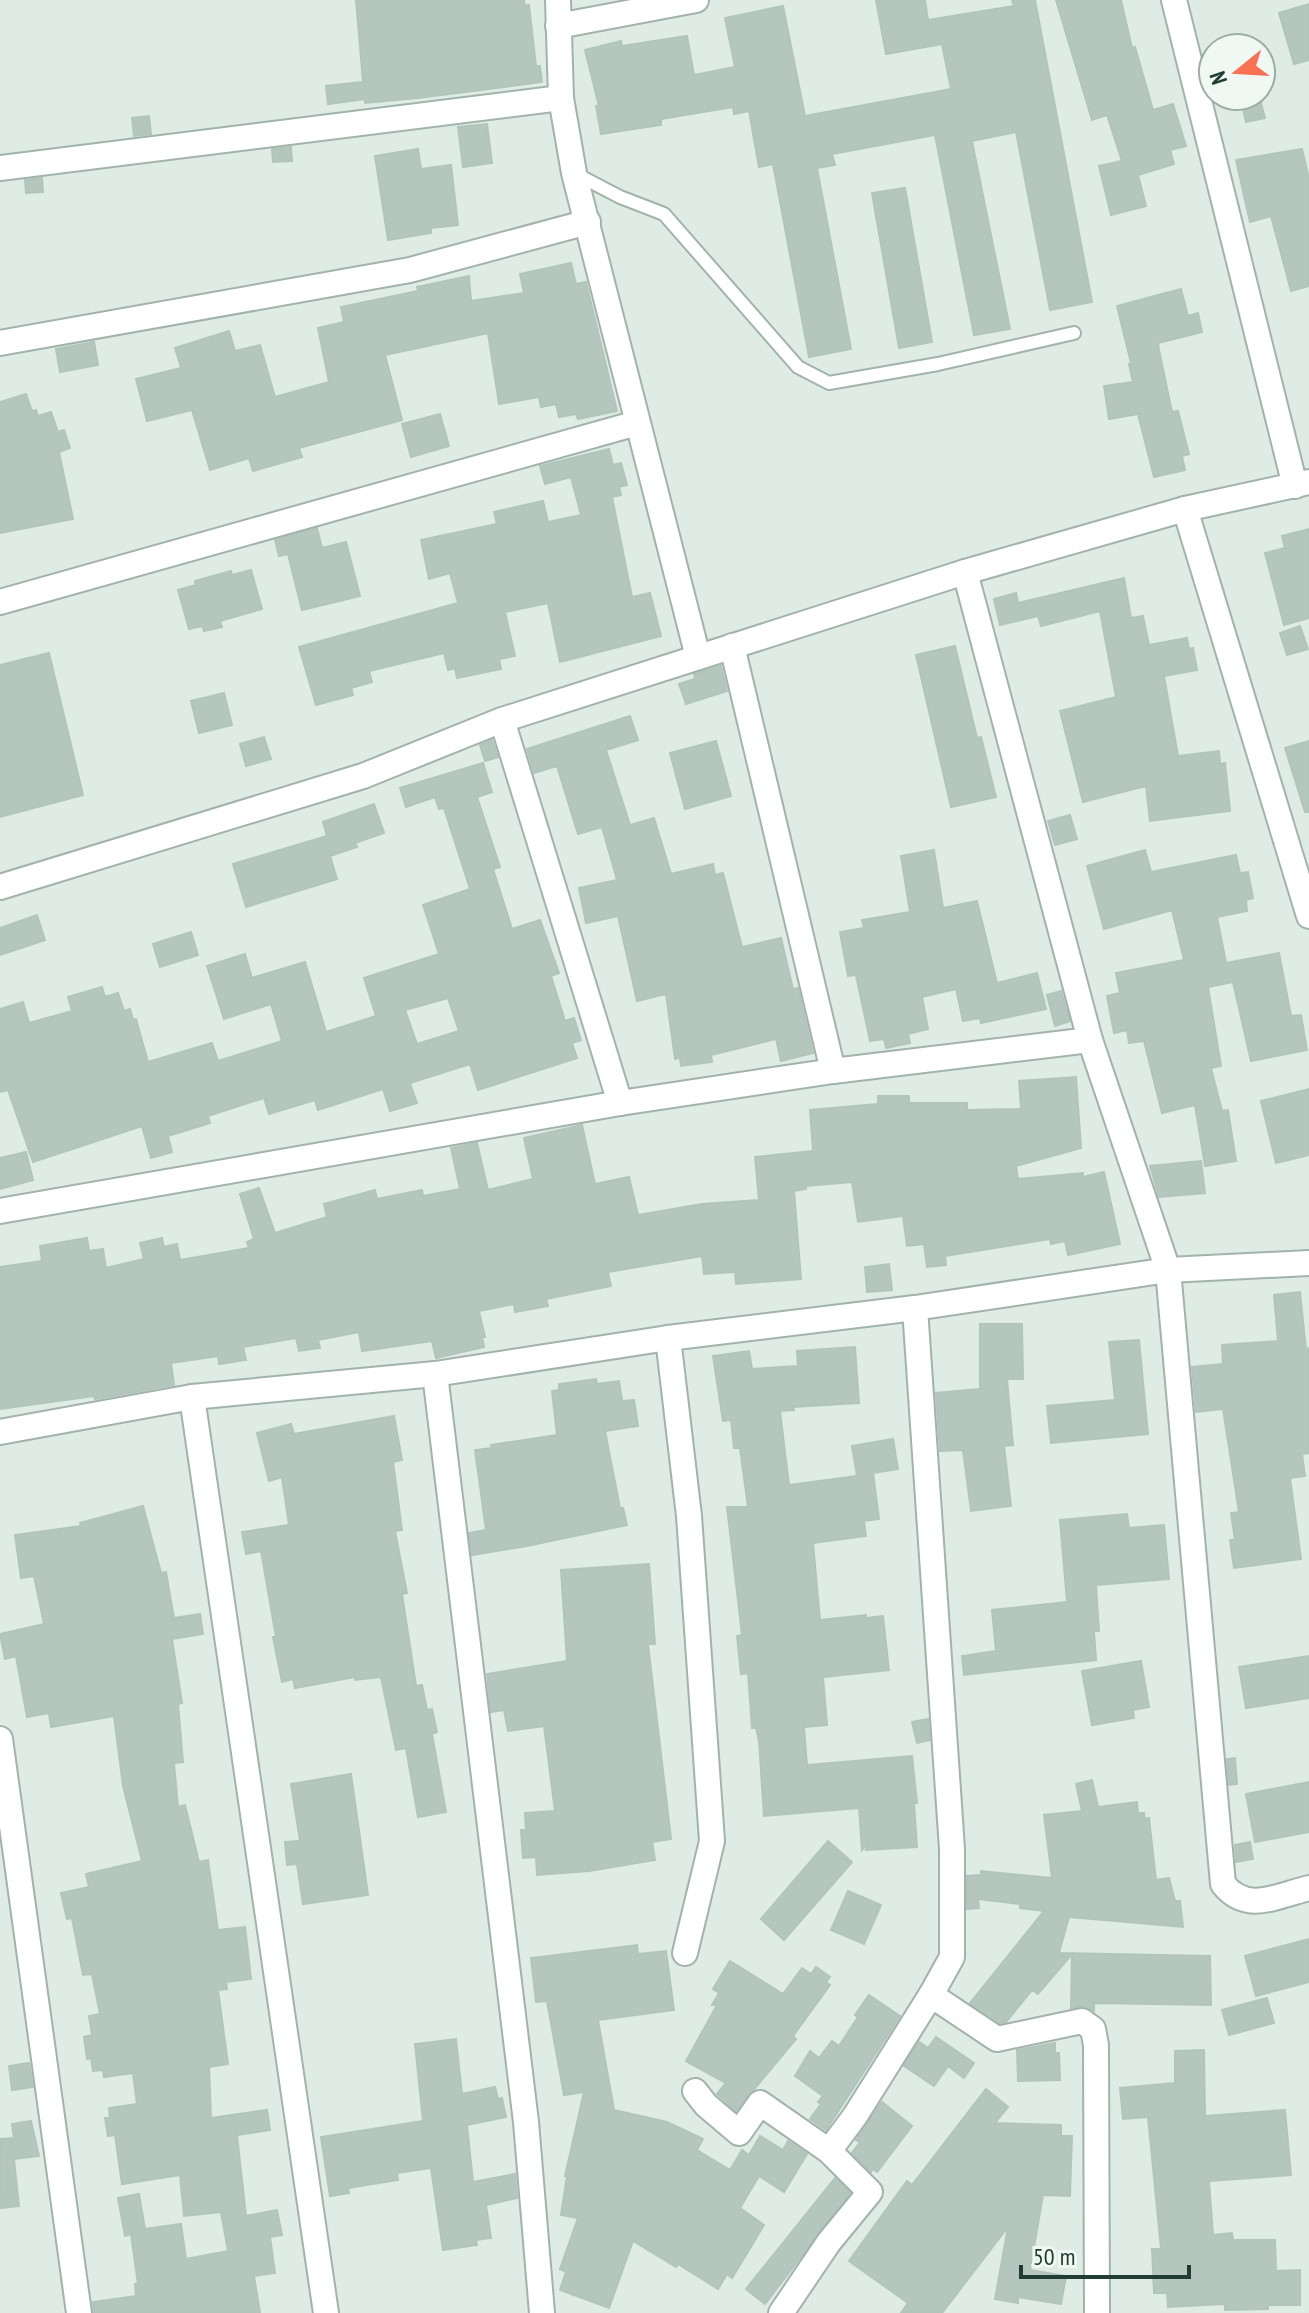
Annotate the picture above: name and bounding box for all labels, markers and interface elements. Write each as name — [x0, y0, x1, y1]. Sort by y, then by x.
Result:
north arrow — [1197, 32, 1277, 112]
text: N — [1203, 68, 1233, 88]
scale bar — [1021, 2229, 1189, 2279]
text: 50 m — [1033, 2241, 1075, 2272]

